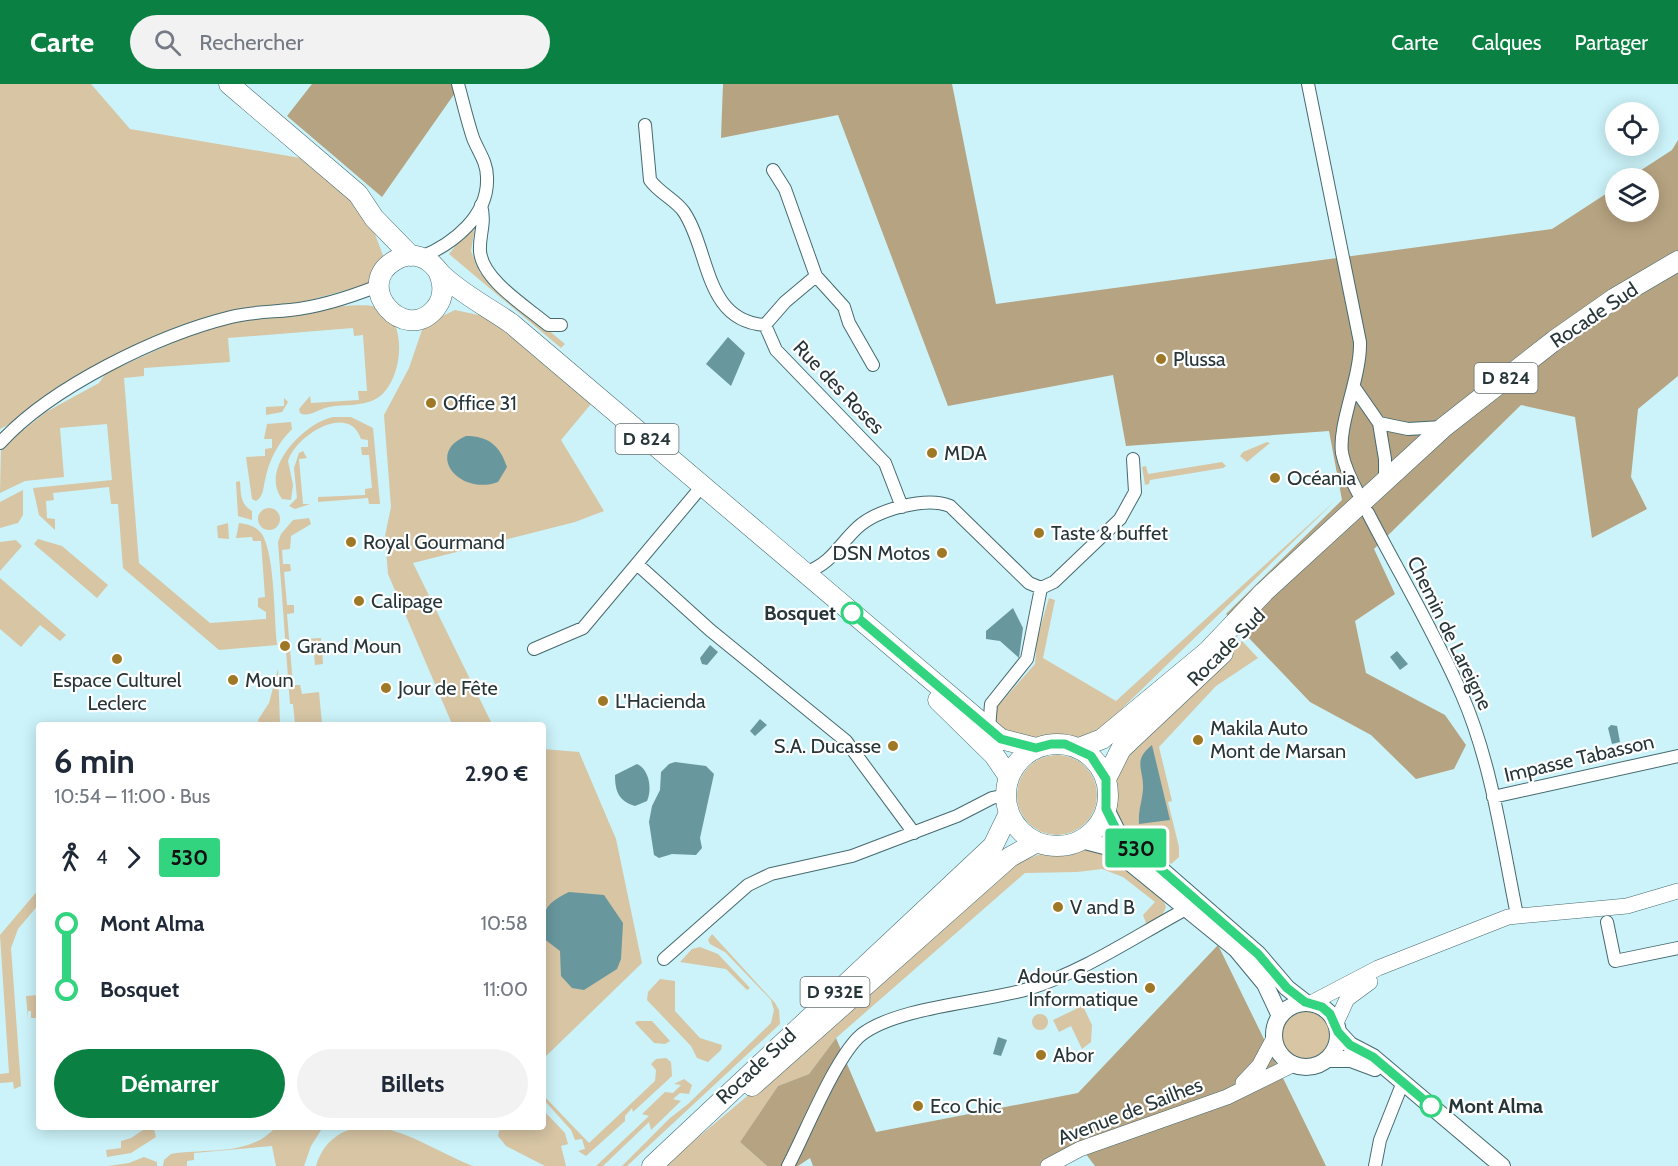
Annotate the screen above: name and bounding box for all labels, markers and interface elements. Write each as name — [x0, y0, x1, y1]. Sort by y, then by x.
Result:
search box — [130, 15, 550, 69]
text: Carte — [30, 25, 94, 59]
icon: search — [151, 26, 184, 59]
text: Rechercher — [199, 29, 303, 56]
text: Carte — [1391, 30, 1439, 55]
text: Calques — [1472, 30, 1542, 55]
text: Partager — [1575, 30, 1648, 55]
map controls — [1605, 102, 1659, 222]
button: locate — [1605, 102, 1659, 156]
button: layers — [1605, 168, 1659, 222]
street label: Rocade Sud — [1546, 277, 1642, 353]
street label: Rue des Roses — [788, 335, 890, 439]
place label: Plussa — [1173, 347, 1226, 371]
marker: Plussa — [1154, 352, 1168, 366]
road number: D 824 — [1474, 363, 1538, 393]
place label: Office 31 — [443, 391, 517, 415]
marker: Office 31 — [424, 396, 438, 410]
road number: D 824 — [616, 424, 678, 454]
place label: MDA — [944, 441, 987, 465]
marker: MDA — [925, 446, 939, 460]
place label: Océania — [1287, 466, 1356, 490]
marker: Océania — [1268, 471, 1282, 485]
place label: Taste & buffet — [1051, 521, 1168, 545]
marker: Taste & buffet — [1032, 526, 1046, 540]
place label: Royal Gourmand — [363, 530, 505, 554]
marker: Royal Gourmand — [344, 535, 358, 549]
place label: DSN Motos — [832, 541, 930, 565]
marker: DSN Motos — [935, 546, 949, 560]
street label: Chemin de Lareigne — [1402, 552, 1498, 714]
place label: Calipage — [371, 589, 443, 613]
marker: Calipage — [352, 594, 366, 608]
place label: Bosquet — [764, 601, 836, 625]
marker: Bosquet — [841, 602, 863, 624]
street label: Rocade Sud — [1182, 603, 1270, 691]
place label: Grand Moun — [297, 634, 402, 658]
marker: Grand Moun — [278, 639, 292, 653]
marker: Espace Culturel Leclerc — [110, 652, 124, 666]
place label: Espace Culturel Leclerc — [52, 668, 182, 715]
place label: Moun — [245, 668, 294, 692]
marker: Moun — [226, 673, 240, 687]
place label: Jour de Fête — [397, 676, 498, 700]
marker: Jour de Fête — [379, 681, 393, 695]
place label: L'Hacienda — [615, 689, 706, 713]
marker: L'Hacienda — [596, 694, 610, 708]
place label: Makila Auto Mont de Marsan — [1210, 716, 1346, 763]
street label: Impasse Tabasson — [1502, 729, 1656, 787]
marker: Makila Auto Mont de Marsan — [1191, 733, 1205, 747]
place label: S.A. Ducasse — [774, 734, 881, 758]
marker: S.A. Ducasse — [886, 739, 900, 753]
text: 6 min — [54, 741, 135, 781]
text: 2.90 € — [465, 760, 528, 787]
text: 10:54 – 11:00 · Bus — [54, 784, 210, 808]
line badge: 530 — [1102, 828, 1170, 867]
text: 530 — [1117, 836, 1155, 861]
icon: walk — [54, 841, 87, 874]
icon: forward — [117, 841, 150, 874]
text: 4 — [96, 845, 108, 869]
text: 530 — [171, 845, 208, 870]
place label: V and B — [1070, 895, 1135, 919]
marker: V and B — [1051, 900, 1065, 914]
text: Mont Alma — [100, 910, 205, 937]
text: 10:58 — [480, 911, 528, 935]
place label: Adour Gestion Informatique — [1017, 964, 1138, 1011]
text: Bosquet — [100, 976, 179, 1003]
text: 11:00 — [483, 977, 528, 1001]
road number: D 932E — [800, 977, 870, 1007]
marker: Adour Gestion Informatique — [1143, 981, 1157, 995]
street label: Rocade Sud — [711, 1023, 801, 1109]
place label: Abor — [1053, 1043, 1094, 1067]
marker: Abor — [1034, 1048, 1048, 1062]
button: Démarrer — [54, 1049, 285, 1118]
button: Billets — [297, 1049, 528, 1118]
street label: Avenue de Sailhes — [1054, 1072, 1206, 1150]
place label: Eco Chic — [930, 1094, 1002, 1118]
place label: Mont Alma — [1448, 1094, 1543, 1118]
marker: Mont Alma — [1420, 1095, 1442, 1117]
marker: Eco Chic — [911, 1099, 925, 1113]

